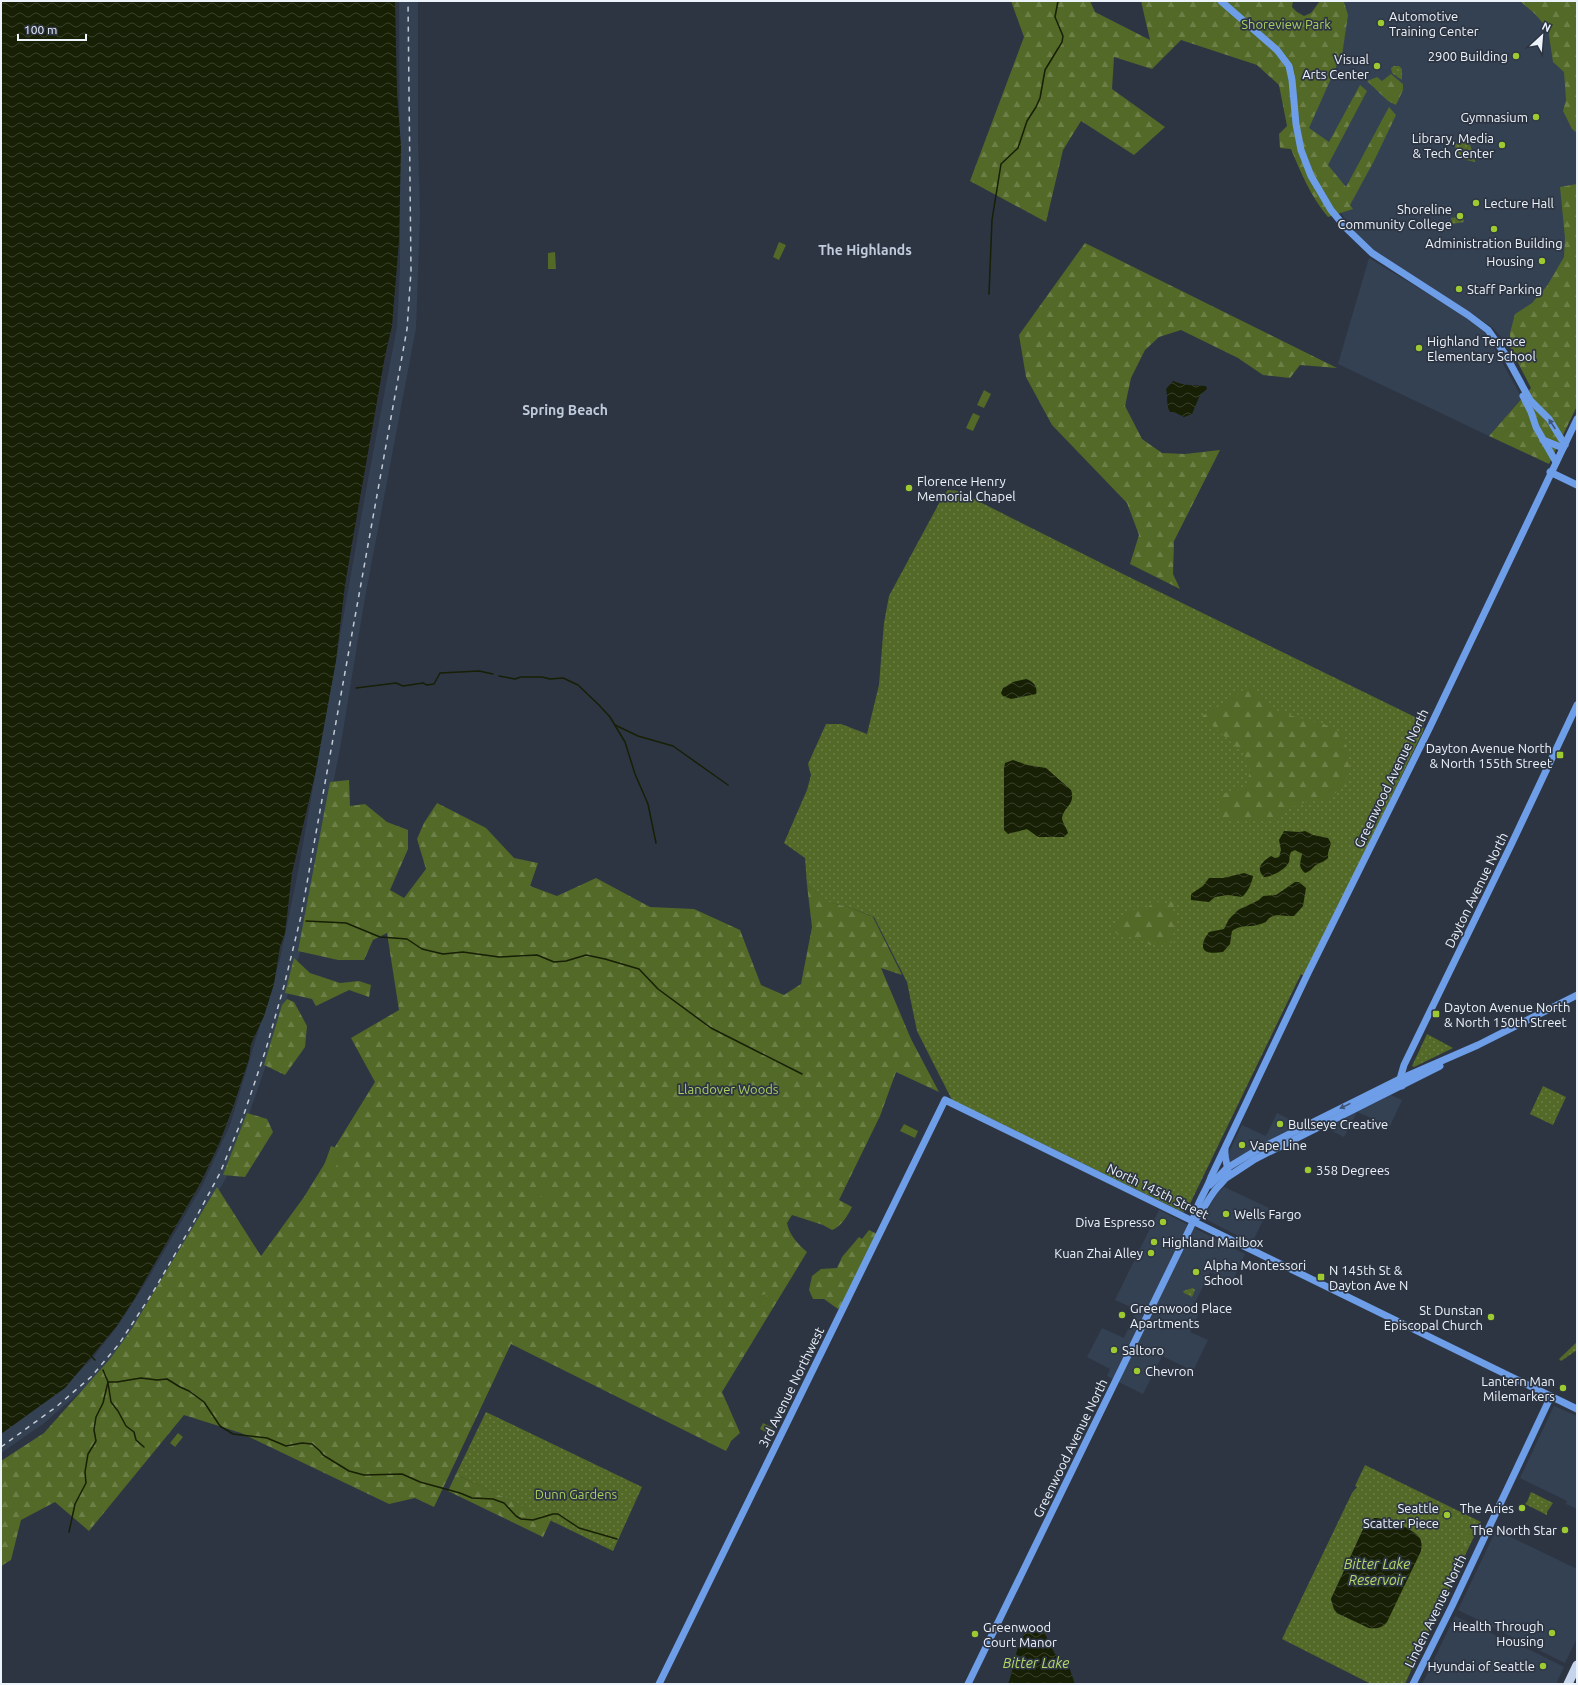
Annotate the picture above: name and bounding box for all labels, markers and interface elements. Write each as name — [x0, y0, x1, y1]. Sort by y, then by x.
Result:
place label: Automotive Training Center — [1389, 9, 1479, 38]
scale bar — [18, 16, 86, 42]
north arrow — [1522, 16, 1562, 56]
park label: Shoreview Park — [1241, 17, 1331, 31]
marker: Automotive Training Center — [1376, 18, 1386, 28]
text: N — [1540, 20, 1553, 34]
text: 100 m — [24, 23, 57, 36]
place label: 2900 Building — [1428, 49, 1508, 63]
marker: 2900 Building — [1511, 51, 1521, 61]
place label: Visual Arts Center — [1302, 52, 1370, 81]
marker: Visual Arts Center — [1372, 61, 1382, 71]
place label: Gymnasium — [1460, 110, 1528, 124]
marker: Gymnasium — [1531, 112, 1541, 122]
place label: Library, Media & Tech Center — [1412, 131, 1494, 160]
marker: Library, Media & Tech Center — [1497, 140, 1507, 150]
place label: Lecture Hall — [1484, 196, 1555, 210]
marker: Lecture Hall — [1471, 198, 1481, 208]
place label: Shoreline Community College — [1337, 202, 1452, 231]
marker: Shoreline Community College — [1455, 211, 1465, 221]
marker: Administration Building — [1489, 224, 1499, 234]
place label: Administration Building — [1425, 236, 1563, 250]
district label: The Highlands — [818, 242, 912, 258]
place label: Housing — [1486, 254, 1534, 268]
marker: Housing — [1537, 256, 1547, 266]
place label: Staff Parking — [1467, 282, 1542, 296]
marker: Staff Parking — [1454, 284, 1464, 294]
place label: Highland Terrace Elementary School — [1427, 334, 1536, 363]
marker: Highland Terrace Elementary School — [1414, 343, 1424, 353]
district label: Spring Beach — [522, 402, 608, 418]
one-way arrow — [1548, 419, 1556, 430]
place label: Florence Henry Memorial Chapel — [917, 474, 1016, 503]
marker: Florence Henry Memorial Chapel — [904, 483, 914, 493]
street label: Greenwood Avenue North — [1351, 706, 1431, 850]
place label: Dayton Avenue North & North 155th Street — [1426, 741, 1552, 770]
marker: Dayton Avenue North & North 155th Street — [1555, 750, 1565, 760]
street label: Dayton Avenue North — [1442, 830, 1510, 950]
place label: Dayton Avenue North & North 150th Street — [1444, 1000, 1570, 1029]
marker: Dayton Avenue North & North 150th Street — [1431, 1009, 1441, 1019]
park label: Llandover Woods — [677, 1082, 779, 1096]
one-way arrow — [1340, 1103, 1351, 1109]
place label: Bullseye Creative — [1288, 1117, 1388, 1131]
marker: Bullseye Creative — [1275, 1119, 1285, 1129]
place label: Vape Line — [1250, 1138, 1307, 1152]
marker: Vape Line — [1237, 1140, 1247, 1150]
street label: North 145th Street — [1105, 1160, 1211, 1222]
place label: 358 Degrees — [1316, 1163, 1390, 1177]
marker: 358 Degrees — [1303, 1165, 1313, 1175]
place label: Wells Fargo — [1234, 1207, 1301, 1221]
marker: Wells Fargo — [1221, 1209, 1231, 1219]
place label: Diva Espresso — [1075, 1215, 1155, 1229]
marker: Diva Espresso — [1158, 1217, 1168, 1227]
place label: Highland Mailbox — [1162, 1235, 1264, 1249]
marker: Highland Mailbox — [1149, 1237, 1159, 1247]
place label: Kuan Zhai Alley — [1054, 1246, 1143, 1260]
marker: Kuan Zhai Alley — [1146, 1248, 1156, 1258]
place label: Alpha Montessori School — [1204, 1258, 1306, 1287]
place label: N 145th St & Dayton Ave N — [1329, 1263, 1408, 1292]
marker: Alpha Montessori School — [1191, 1267, 1201, 1277]
marker: N 145th St & Dayton Ave N — [1316, 1272, 1326, 1282]
place label: Greenwood Place Apartments — [1130, 1301, 1232, 1330]
place label: St Dunstan Episcopal Church — [1384, 1303, 1483, 1332]
marker: Greenwood Place Apartments — [1117, 1310, 1127, 1320]
marker: St Dunstan Episcopal Church — [1486, 1312, 1496, 1322]
street label: 3rd Avenue Northwest — [756, 1325, 826, 1449]
place label: Saltoro — [1122, 1343, 1164, 1357]
marker: Saltoro — [1109, 1345, 1119, 1355]
place label: Chevron — [1145, 1364, 1194, 1378]
marker: Chevron — [1132, 1366, 1142, 1376]
place label: Lantern Man Milemarkers — [1481, 1374, 1555, 1403]
street label: Greenwood Avenue North — [1030, 1376, 1110, 1520]
marker: Lantern Man Milemarkers — [1558, 1383, 1568, 1393]
park label: Dunn Gardens — [535, 1487, 618, 1501]
place label: Seattle Scatter Piece — [1363, 1501, 1439, 1530]
place label: The Aries — [1460, 1501, 1514, 1515]
marker: The Aries — [1517, 1503, 1527, 1513]
marker: Seattle Scatter Piece — [1442, 1510, 1452, 1520]
place label: The North Star — [1471, 1523, 1557, 1537]
marker: The North Star — [1560, 1525, 1570, 1535]
street label: Linden Avenue North — [1402, 1552, 1468, 1670]
water label: Bitter Lake Reservoir — [1344, 1556, 1410, 1588]
place label: Health Through Housing — [1453, 1619, 1544, 1648]
place label: Greenwood Court Manor — [983, 1620, 1057, 1649]
marker: Health Through Housing — [1547, 1628, 1557, 1638]
marker: Greenwood Court Manor — [970, 1629, 980, 1639]
water label: Bitter Lake — [1003, 1655, 1069, 1671]
place label: Hyundai of Seattle — [1427, 1659, 1535, 1673]
marker: Hyundai of Seattle — [1538, 1661, 1548, 1671]

